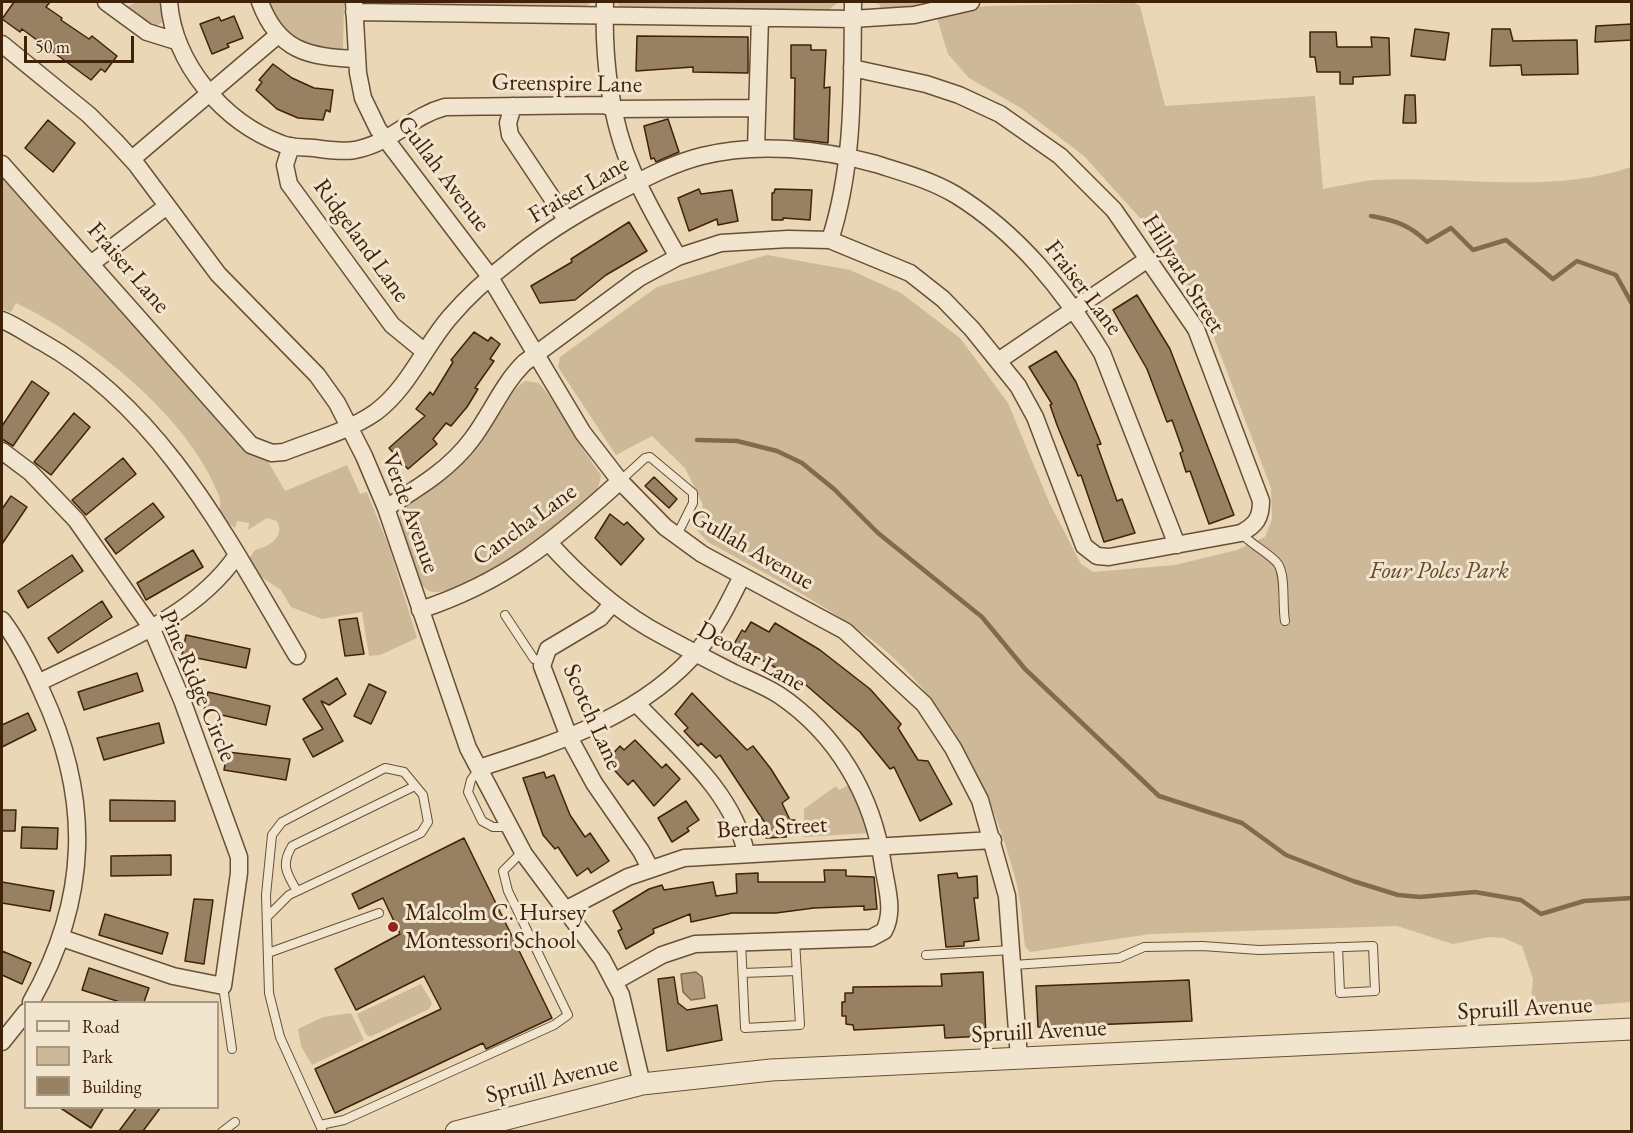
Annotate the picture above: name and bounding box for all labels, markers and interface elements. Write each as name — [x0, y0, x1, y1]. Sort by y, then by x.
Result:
scale bar — [27, 24, 136, 62]
text: 50 m — [35, 35, 70, 58]
street label: Greenspire Lane — [491, 68, 643, 100]
street label: Gullah Avenue — [390, 111, 496, 237]
street label: Fraiser Lane — [524, 150, 634, 230]
street label: Ridgeland Lane — [307, 174, 415, 308]
street label: Hillyard Street — [1135, 209, 1231, 339]
street label: Fraiser Lane — [81, 217, 175, 319]
street label: Fraiser Lane — [1038, 235, 1128, 341]
street label: Verde Avenue — [375, 449, 445, 577]
street label: Cancha Lane — [467, 478, 583, 572]
street label: Gullah Avenue — [685, 503, 819, 597]
park label: Four Poles Park — [1369, 557, 1509, 585]
street label: Pine Ridge Circle — [152, 606, 242, 766]
street label: Deodar Lane — [692, 615, 810, 699]
street label: Scotch Lane — [556, 660, 628, 774]
street label: Berda Street — [716, 811, 828, 845]
place label: Malcolm C. Hursey Montessori School — [405, 899, 587, 955]
marker: Malcolm C. Hursey Montessori School — [386, 920, 400, 934]
street label: Spruill Avenue — [1457, 991, 1593, 1027]
legend — [24, 1001, 219, 1109]
street label: Spruill Avenue — [971, 1014, 1107, 1050]
text: Road — [82, 1015, 120, 1038]
text: Park — [82, 1045, 113, 1068]
street label: Spruill Avenue — [483, 1050, 621, 1110]
text: Building — [82, 1075, 142, 1098]

